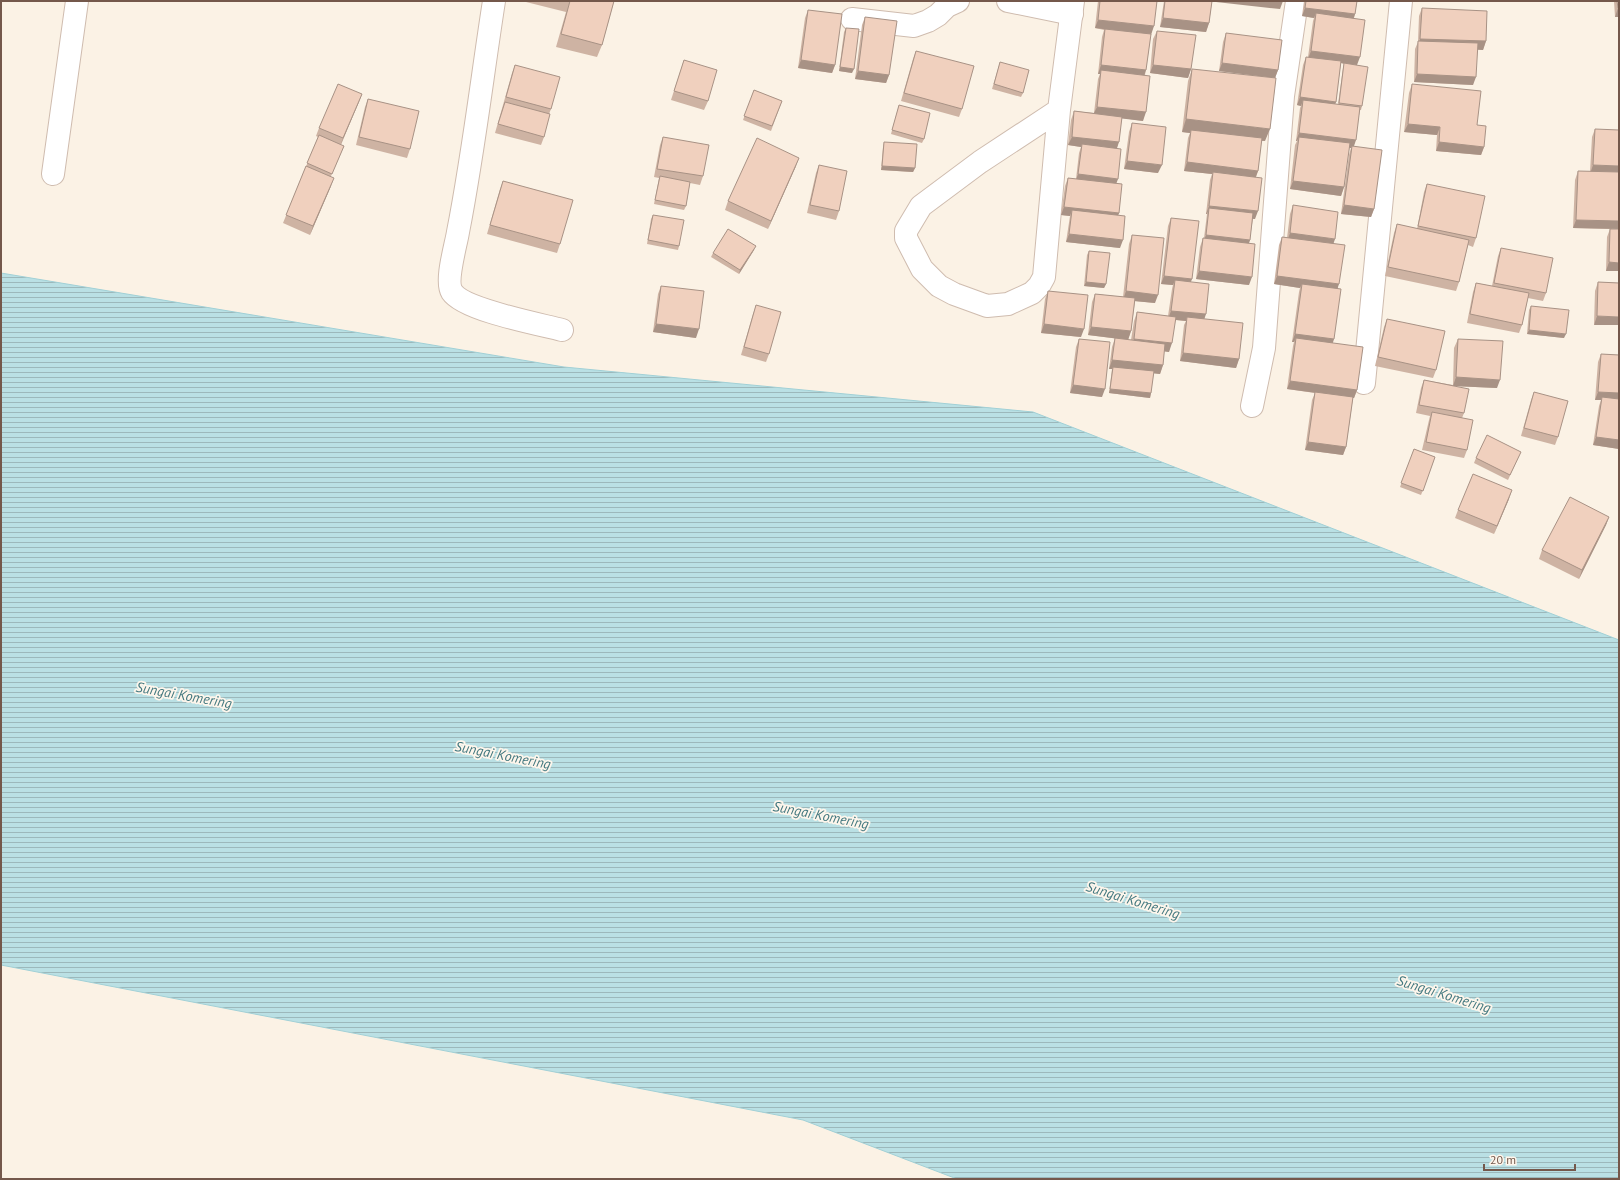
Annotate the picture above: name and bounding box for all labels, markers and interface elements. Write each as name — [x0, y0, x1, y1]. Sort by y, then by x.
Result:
water label: Sungai Komering — [135, 678, 233, 712]
water label: Sungai Komering — [454, 737, 552, 773]
water label: Sungai Komering — [772, 797, 870, 833]
water label: Sungai Komering — [1084, 877, 1182, 923]
water label: Sungai Komering — [1395, 971, 1493, 1017]
scale bar — [1484, 1146, 1575, 1172]
text: 20 m — [1490, 1152, 1516, 1167]

